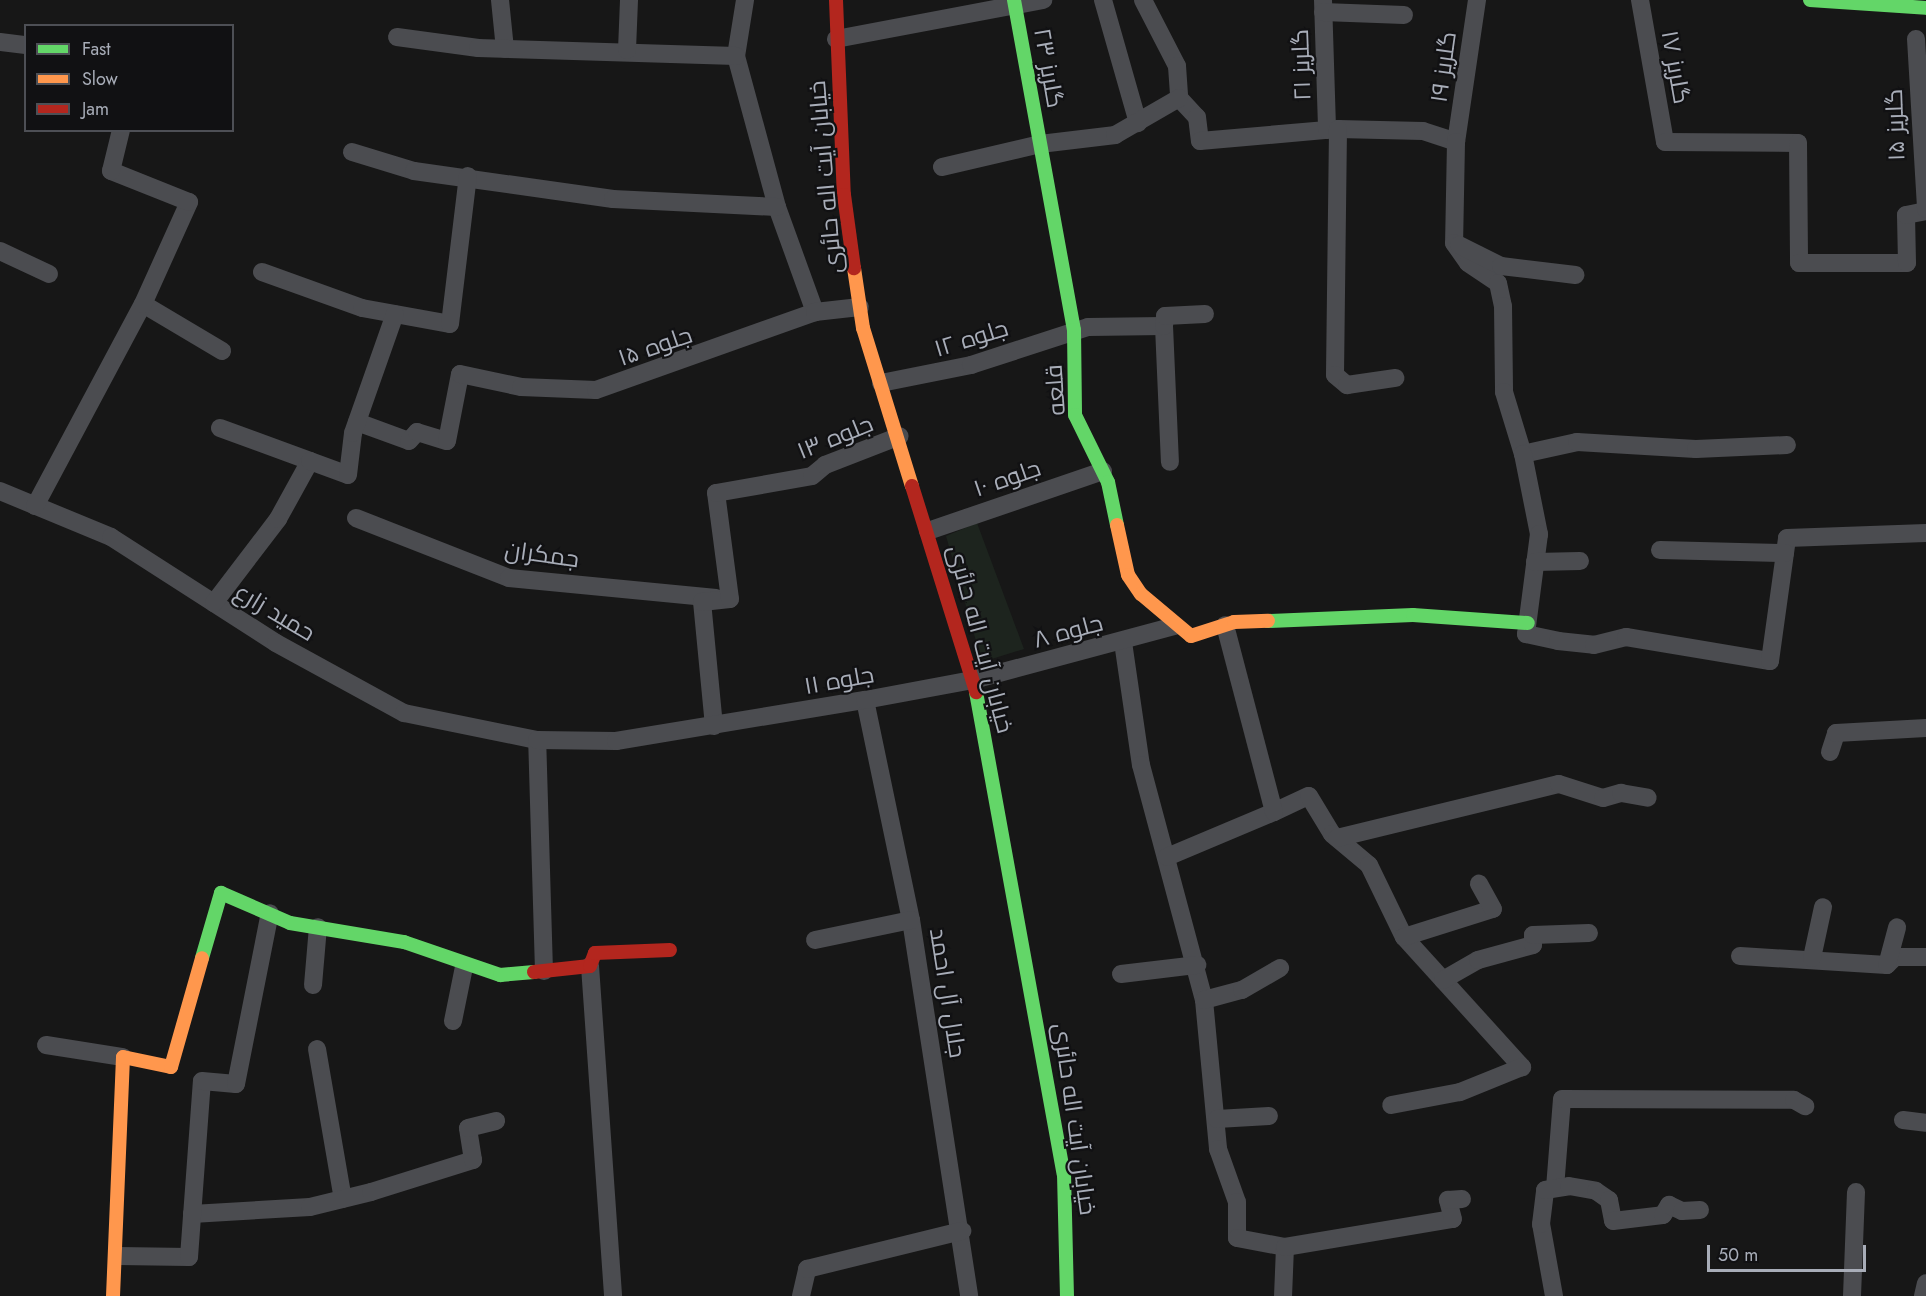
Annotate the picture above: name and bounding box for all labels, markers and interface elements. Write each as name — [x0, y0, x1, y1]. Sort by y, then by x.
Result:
legend — [24, 24, 234, 132]
street label: گلریز ۲۳ — [1028, 26, 1070, 110]
street label: گلریز ۱۷ — [1655, 28, 1697, 106]
street label: گلریز ۲۱ — [1285, 29, 1317, 101]
street label: گلریز ۱۹ — [1424, 30, 1462, 104]
text: Fast — [82, 36, 111, 62]
text: Slow — [82, 66, 118, 92]
street label: خیابان آیت اله حائری — [802, 79, 848, 275]
street label: گلریز ۱۵ — [1879, 88, 1911, 162]
text: Jam — [82, 96, 109, 122]
street label: جلوه ۱۲ — [931, 313, 1011, 363]
street label: جلوه ۱۵ — [614, 320, 696, 372]
street label: قلعه — [1039, 364, 1071, 416]
street label: جلوه ۱۳ — [793, 409, 877, 465]
street label: جلوه ۱۰ — [970, 453, 1044, 503]
street label: جمکران — [503, 535, 581, 573]
street label: خیابان آیت اله حائری — [942, 542, 1020, 736]
street label: حمید زارع — [229, 577, 321, 647]
street label: جلوه ۸ — [1030, 608, 1106, 654]
street label: جلوه ۱۱ — [802, 660, 876, 700]
street label: جلال آل احمد — [924, 926, 972, 1060]
street label: خیابان آیت اله حائری — [1047, 1021, 1103, 1217]
scale bar — [1710, 1233, 1869, 1271]
text: 50 m — [1718, 1242, 1758, 1268]

